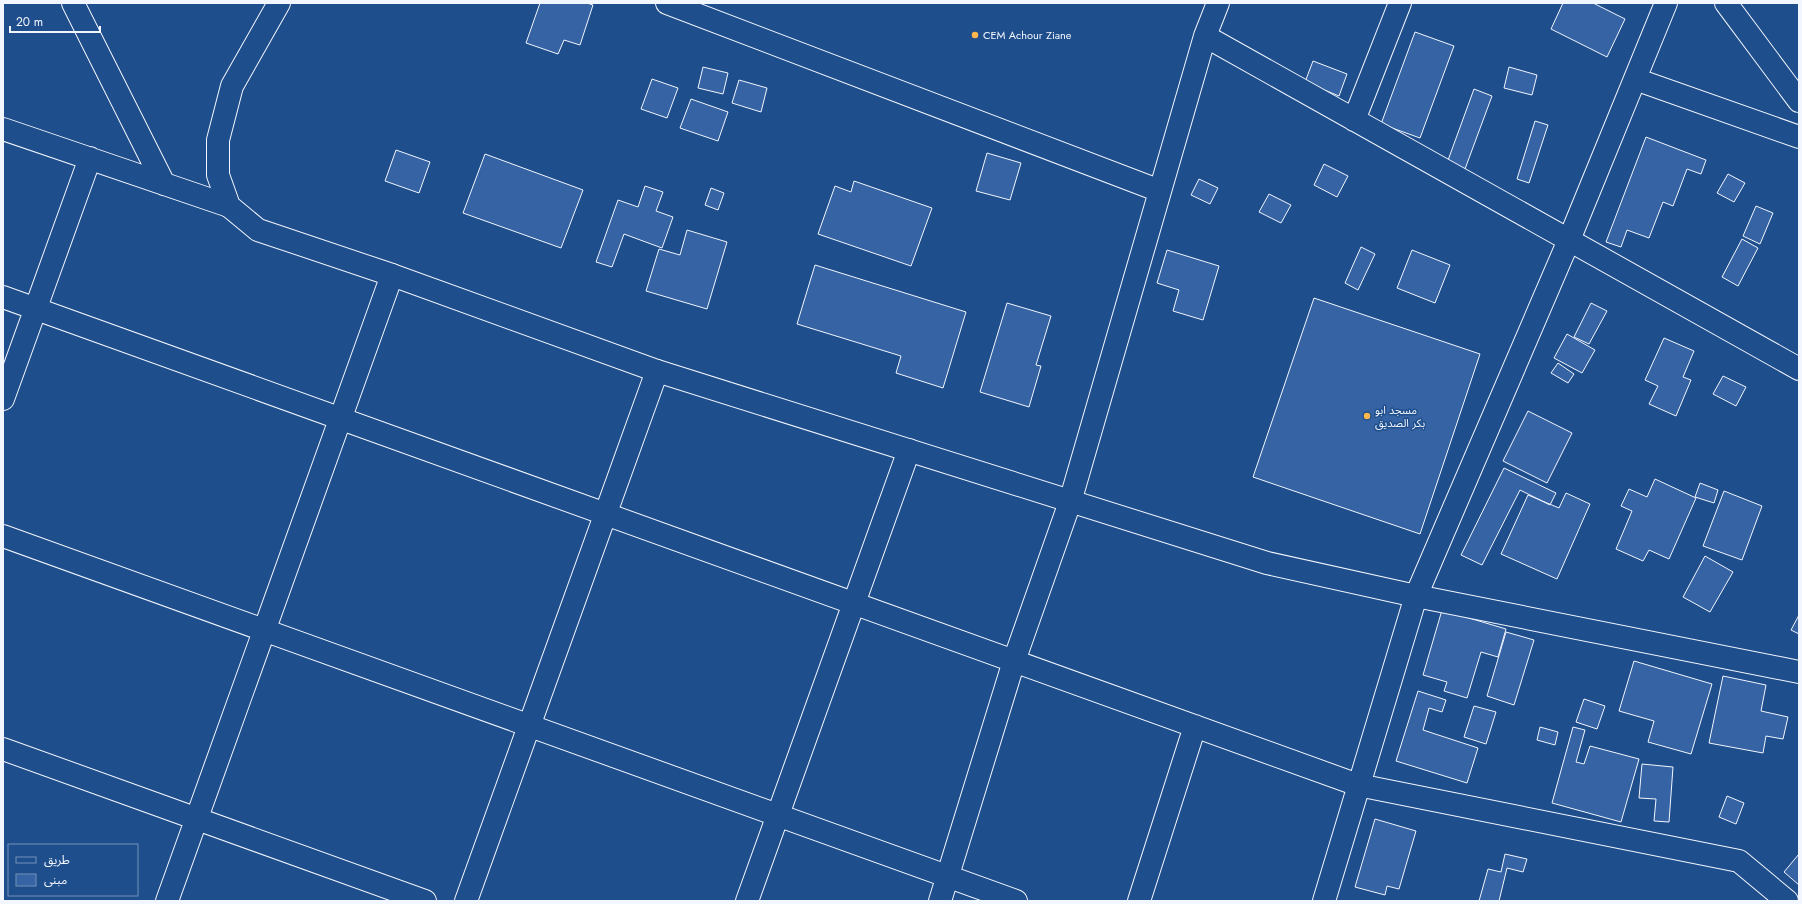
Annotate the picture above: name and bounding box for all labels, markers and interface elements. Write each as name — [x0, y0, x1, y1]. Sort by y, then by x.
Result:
scale bar — [10, 8, 100, 34]
text: 20 m — [16, 13, 43, 31]
place label: CEM Achour Ziane — [983, 27, 1072, 43]
marker: CEM Achour Ziane — [970, 30, 980, 40]
place label: مسجد ابو بكر الصديق — [1375, 402, 1425, 431]
marker: مسجد ابو بكر الصديق — [1362, 411, 1372, 421]
legend — [8, 844, 138, 896]
text: طريق — [44, 851, 70, 869]
text: مبنى — [44, 871, 67, 889]

